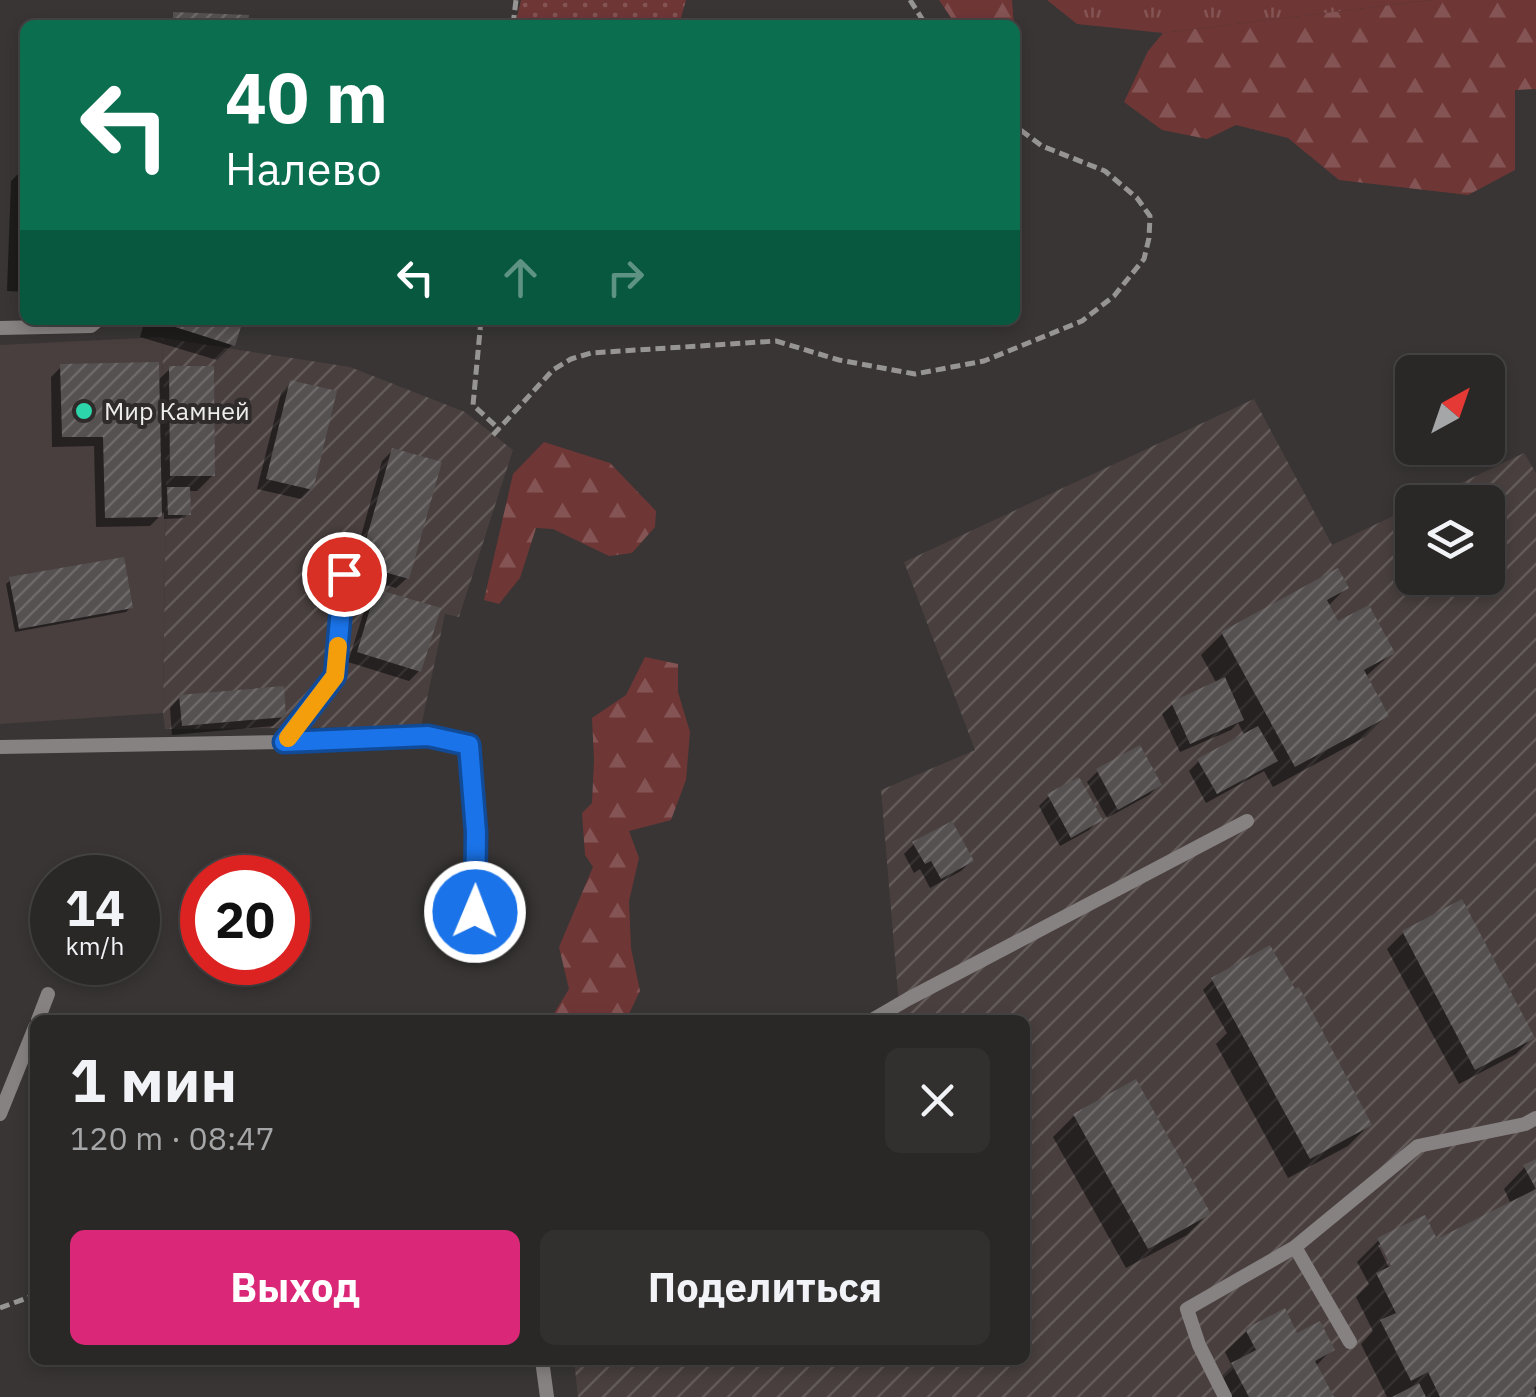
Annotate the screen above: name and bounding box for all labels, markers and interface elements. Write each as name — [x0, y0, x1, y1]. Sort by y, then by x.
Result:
text: 40 m — [225, 51, 388, 142]
icon: left — [60, 60, 190, 190]
text: Налево — [225, 139, 382, 197]
icon: left — [388, 250, 443, 305]
icon: ahead — [493, 250, 548, 305]
icon: right — [598, 250, 653, 305]
north arrow — [1395, 355, 1505, 465]
map controls — [1395, 355, 1505, 595]
place label: Мир Камней — [104, 394, 250, 427]
marker: Мир Камней — [73, 400, 95, 422]
button: layers — [1395, 485, 1505, 595]
pin — [302, 532, 387, 617]
icon: arrive — [317, 547, 372, 602]
speed limit sign: 20 — [180, 855, 310, 985]
position arrow — [423, 860, 527, 964]
text: 14 — [65, 875, 125, 940]
text: km/h — [66, 929, 124, 962]
text: 1 мин — [70, 1040, 237, 1119]
button: close — [885, 1048, 990, 1153]
text: 120 m · 08:47 — [70, 1117, 275, 1159]
button: Выход — [70, 1230, 520, 1345]
button: Поделиться — [540, 1230, 990, 1345]

